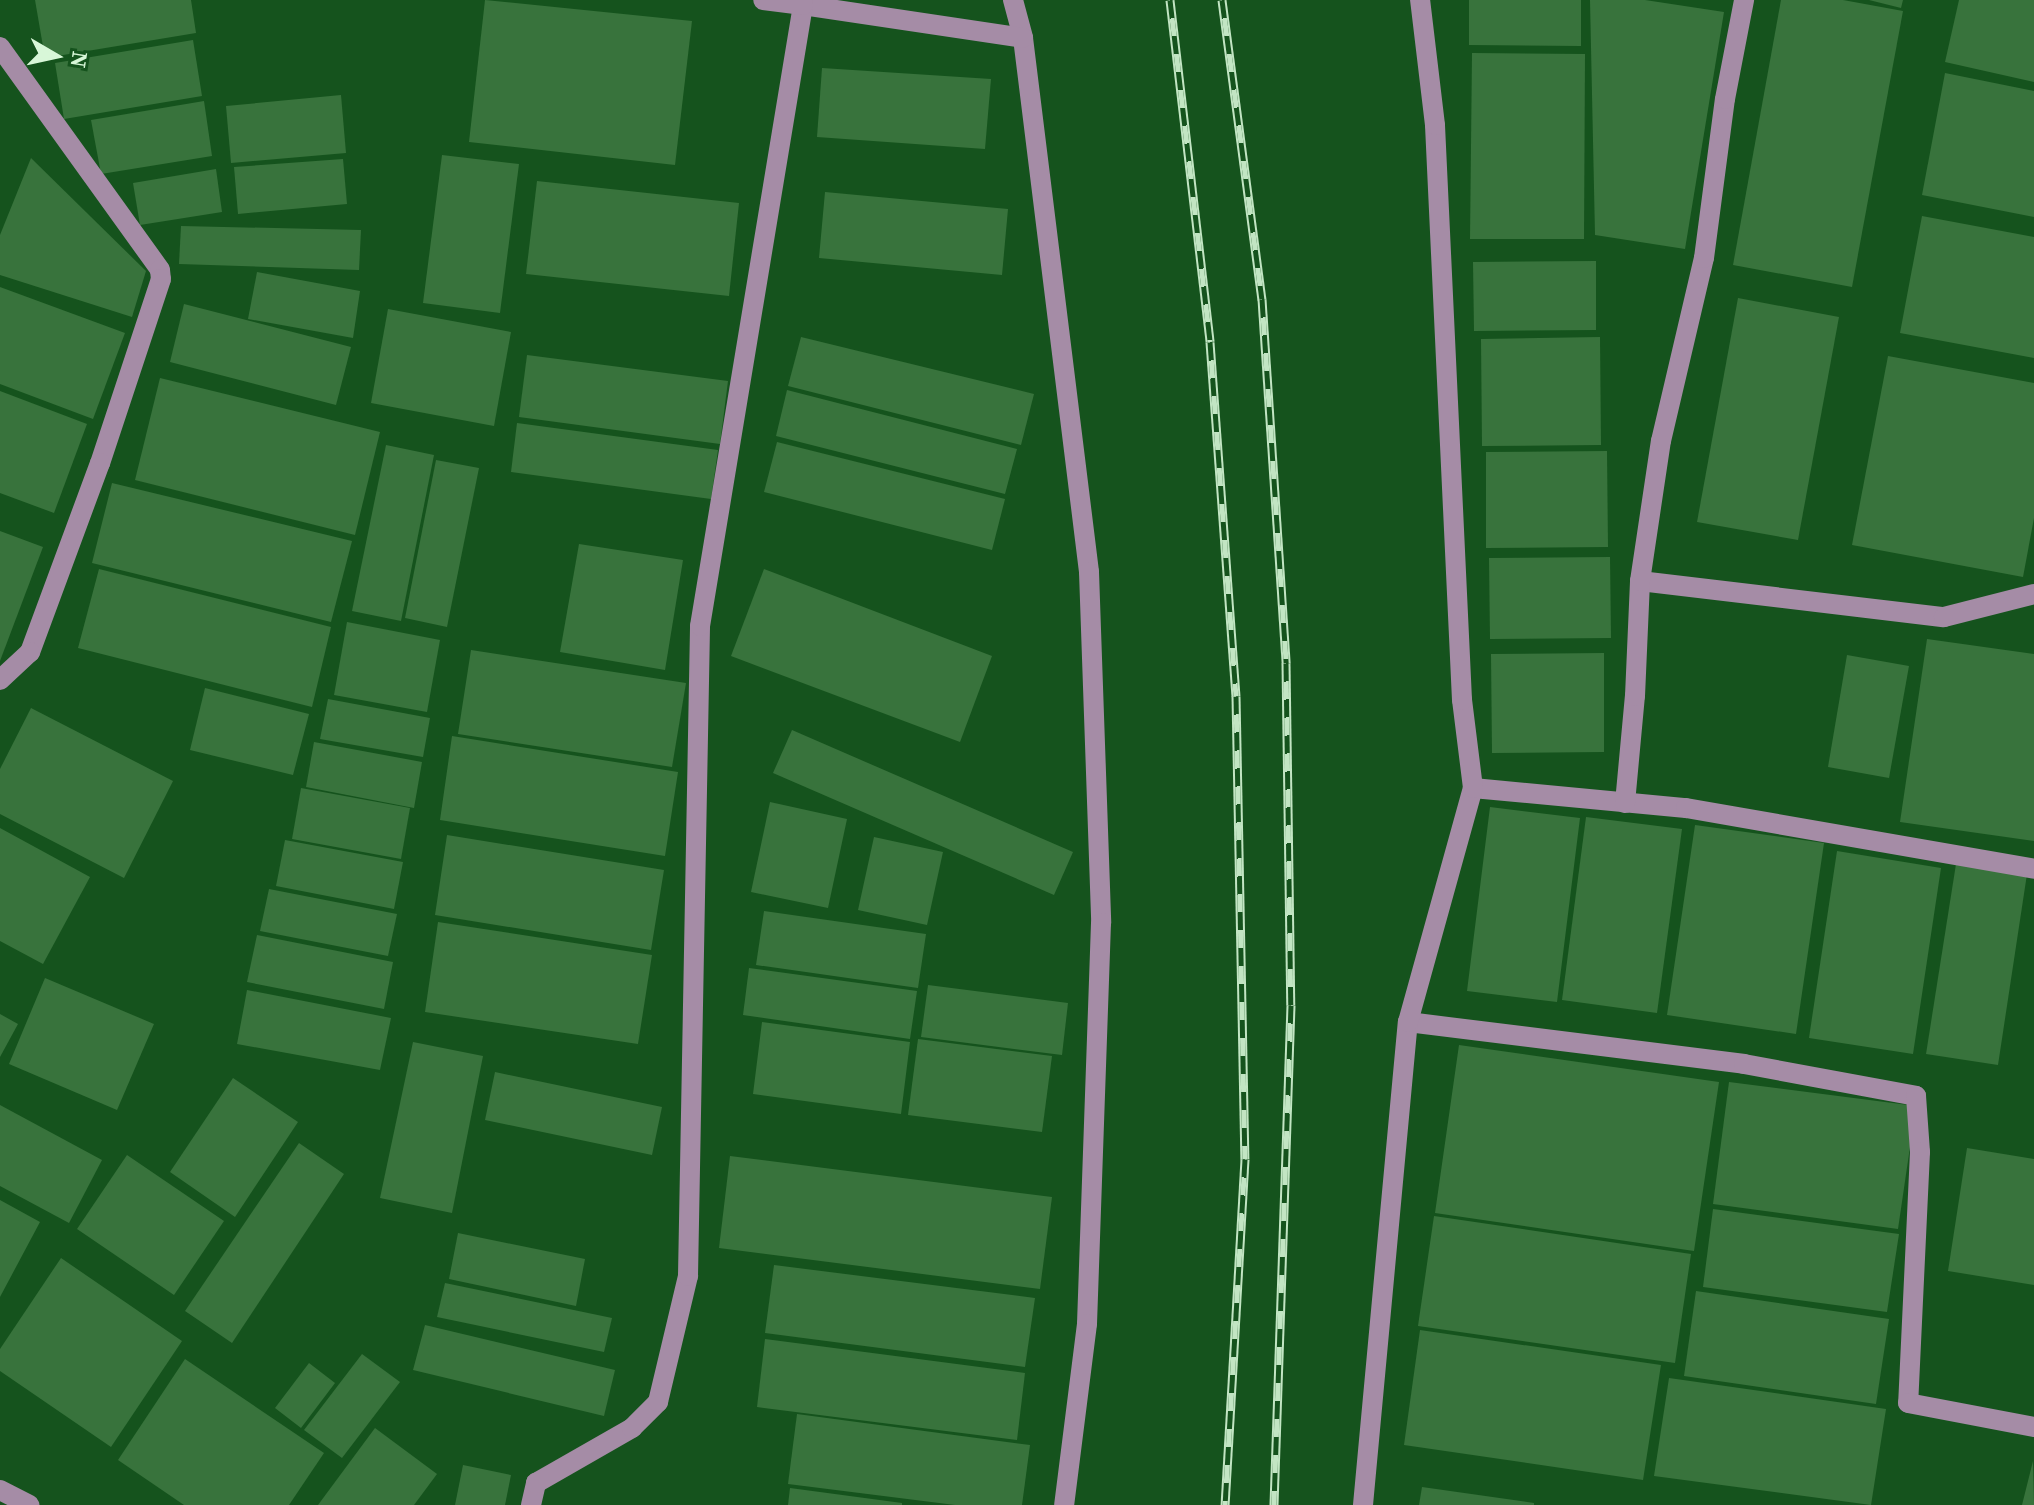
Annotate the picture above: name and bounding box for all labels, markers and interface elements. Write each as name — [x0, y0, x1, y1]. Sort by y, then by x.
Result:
north arrow — [16, 16, 96, 96]
text: N — [64, 49, 96, 70]

